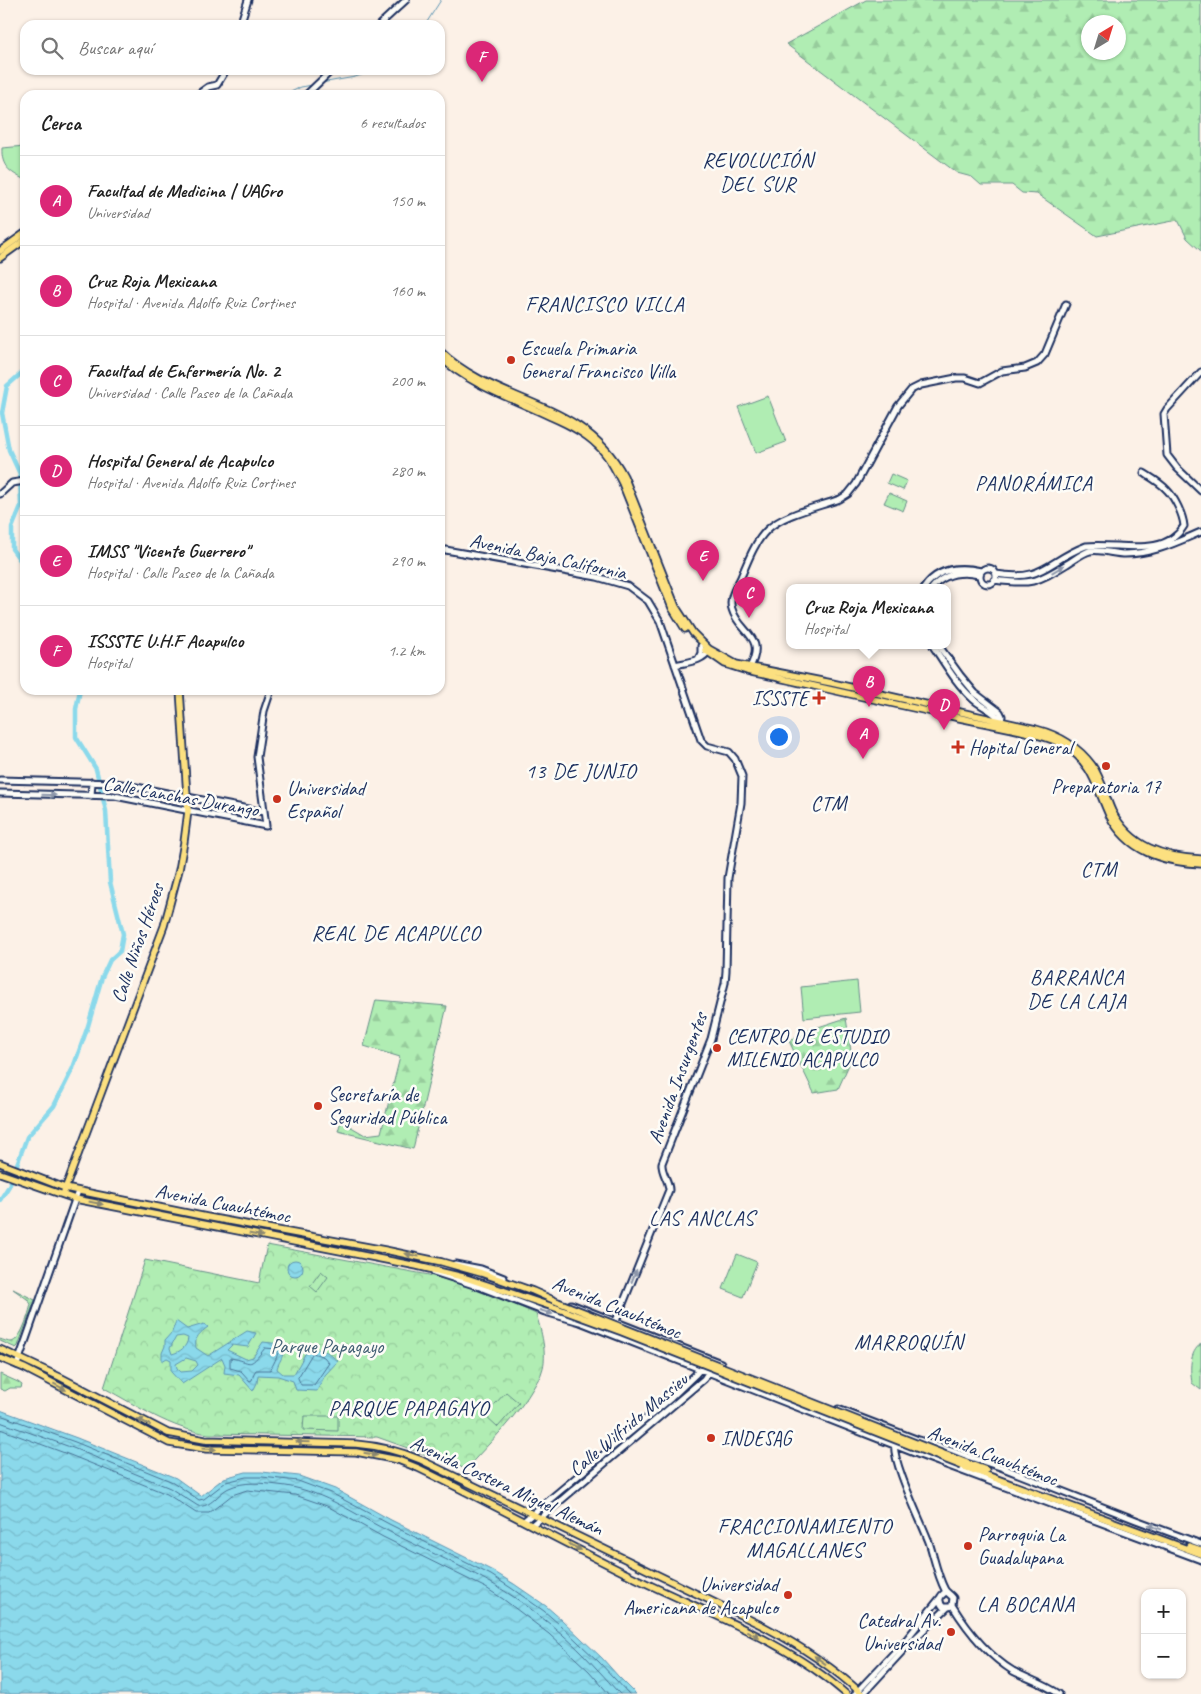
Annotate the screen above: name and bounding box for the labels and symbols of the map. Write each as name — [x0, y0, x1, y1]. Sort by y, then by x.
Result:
north arrow — [1081, 15, 1126, 60]
pin: F — [466, 41, 498, 82]
district label: REVOLUCIÓN DEL SUR — [702, 147, 816, 197]
district label: FRANCISCO VILLA — [525, 291, 685, 317]
place label: Escuela Primaria General Francisco Villa — [521, 336, 677, 384]
marker: Escuela Primaria General Francisco Villa — [505, 354, 517, 366]
district label: PANORÁMICA — [975, 470, 1093, 496]
street label: Avenida Baja California — [467, 528, 630, 586]
pin: E — [687, 540, 719, 581]
one-way arrow — [1051, 565, 1064, 574]
pin: C — [733, 577, 765, 618]
pin: B — [853, 666, 885, 707]
place label: ISSSTE — [752, 686, 811, 711]
pin: D — [928, 689, 960, 730]
marker: ISSSTE — [812, 691, 826, 705]
pin: A — [847, 718, 879, 759]
your location — [766, 724, 792, 750]
place label: Hopital General — [969, 735, 1076, 760]
marker: Hopital General — [951, 740, 965, 754]
district label: 13 DE JUNIO — [525, 758, 638, 784]
marker: Preparatoria 17 — [1100, 760, 1112, 772]
street label: Calle Canchas Durango — [101, 771, 261, 823]
place label: Preparatoria 17 — [1051, 774, 1162, 799]
place label: Universidad Español — [287, 776, 368, 824]
district label: CTM — [811, 790, 848, 816]
one-way arrow — [41, 791, 57, 799]
marker: Universidad Español — [271, 793, 283, 805]
district label: CTM — [1081, 856, 1118, 882]
street label: Calle Niños Héroes — [105, 878, 170, 1006]
district label: REAL DE ACAPULCO — [311, 920, 482, 946]
district label: BARRANCA DE LA LAJA — [1027, 964, 1127, 1014]
street label: Avenida Insurgentes — [642, 1007, 713, 1147]
place label: CENTRO DE ESTUDIO MILENIO ACAPULCO — [727, 1024, 890, 1072]
marker: CENTRO DE ESTUDIO MILENIO ACAPULCO — [711, 1042, 723, 1054]
place label: Secretaría de Seguridad Pública — [328, 1082, 449, 1130]
marker: Secretaría de Seguridad Pública — [312, 1100, 324, 1112]
street label: Avenida Cuauhtémoc — [153, 1178, 293, 1229]
one-way arrow — [89, 1200, 105, 1208]
district label: LAS ANCLAS — [649, 1205, 758, 1231]
one-way arrow — [248, 1232, 264, 1240]
one-way arrow — [403, 1251, 419, 1259]
one-way arrow — [630, 1268, 638, 1283]
street label: Avenida Cuauhtémoc — [549, 1270, 686, 1345]
one-way arrow — [538, 1308, 553, 1316]
district label: MARROQUÍN — [854, 1329, 966, 1355]
park label: Parque Papagayo — [271, 1334, 384, 1359]
street label: Calle Wilfrido Massieu — [564, 1366, 694, 1482]
one-way arrow — [54, 1382, 67, 1391]
district label: PARQUE PAPAGAYO — [329, 1395, 491, 1421]
one-way arrow — [137, 1418, 152, 1426]
street label: Avenida Cuauhtémoc — [924, 1419, 1062, 1492]
place label: INDESAG — [721, 1426, 793, 1451]
street label: Avenida Costera Miguel Alemán — [406, 1430, 608, 1542]
marker: INDESAG — [705, 1432, 717, 1444]
one-way arrow — [295, 1438, 311, 1446]
one-way arrow — [201, 1446, 217, 1454]
one-way arrow — [363, 1451, 379, 1459]
district label: FRACCIONAMIENTO MAGALLANES — [718, 1513, 894, 1563]
place label: Parroquia La Guadalupana — [978, 1522, 1067, 1570]
one-way arrow — [1147, 1523, 1162, 1531]
marker: Parroquia La Guadalupana — [962, 1540, 974, 1552]
one-way arrow — [568, 1543, 583, 1551]
place label: Universidad Americana de Acapulco — [624, 1572, 781, 1620]
marker: Universidad Americana de Acapulco — [782, 1589, 794, 1601]
district label: LA BOCANA — [977, 1591, 1075, 1617]
place label: Catedral Av. Universidad — [858, 1608, 944, 1656]
marker: Catedral Av. Universidad — [945, 1626, 957, 1638]
one-way arrow — [746, 1630, 760, 1638]
one-way arrow — [813, 1655, 827, 1665]

